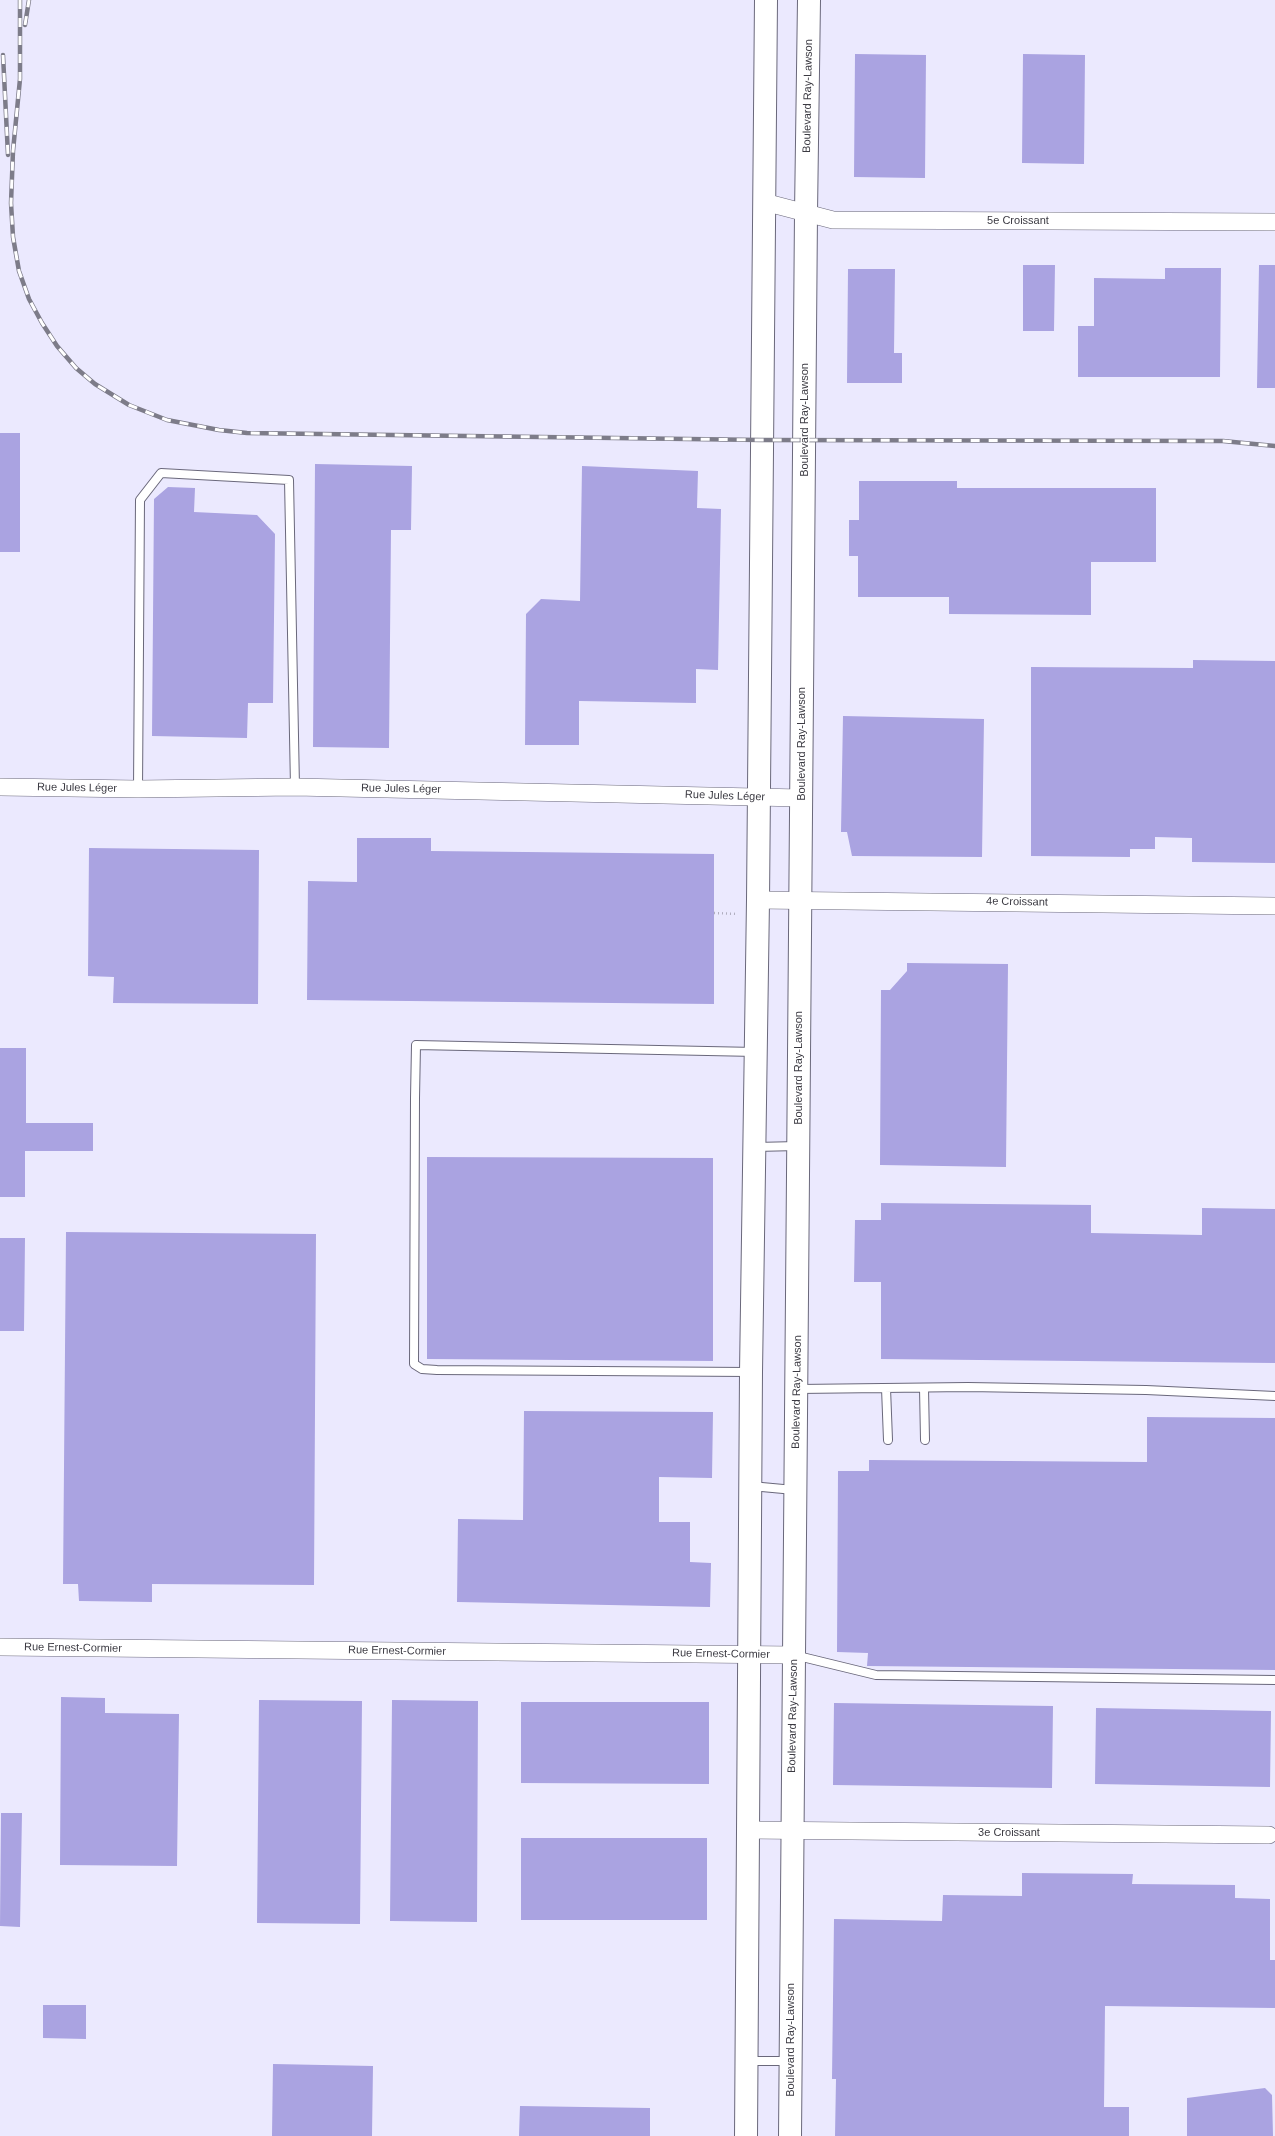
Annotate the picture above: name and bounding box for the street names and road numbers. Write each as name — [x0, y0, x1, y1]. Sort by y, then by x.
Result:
street label: Boulevard Ray-Lawson — [800, 39, 816, 153]
street label: 5e Croissant — [987, 214, 1049, 228]
street label: Boulevard Ray-Lawson — [798, 363, 812, 477]
street label: Boulevard Ray-Lawson — [795, 687, 809, 801]
street label: Rue Jules Léger — [37, 781, 117, 795]
street label: Rue Jules Léger — [361, 782, 441, 796]
street label: Rue Jules Léger — [685, 788, 765, 804]
street label: 4e Croissant — [986, 895, 1048, 909]
street label: Boulevard Ray-Lawson — [792, 1011, 806, 1125]
street label: Boulevard Ray-Lawson — [789, 1335, 805, 1449]
street label: Rue Ernest-Cormier — [24, 1641, 122, 1655]
street label: Rue Ernest-Cormier — [348, 1644, 446, 1658]
street label: Rue Ernest-Cormier — [672, 1647, 770, 1661]
street label: Boulevard Ray-Lawson — [785, 1659, 801, 1773]
street label: 3e Croissant — [978, 1826, 1040, 1840]
street label: Boulevard Ray-Lawson — [784, 1983, 798, 2097]

